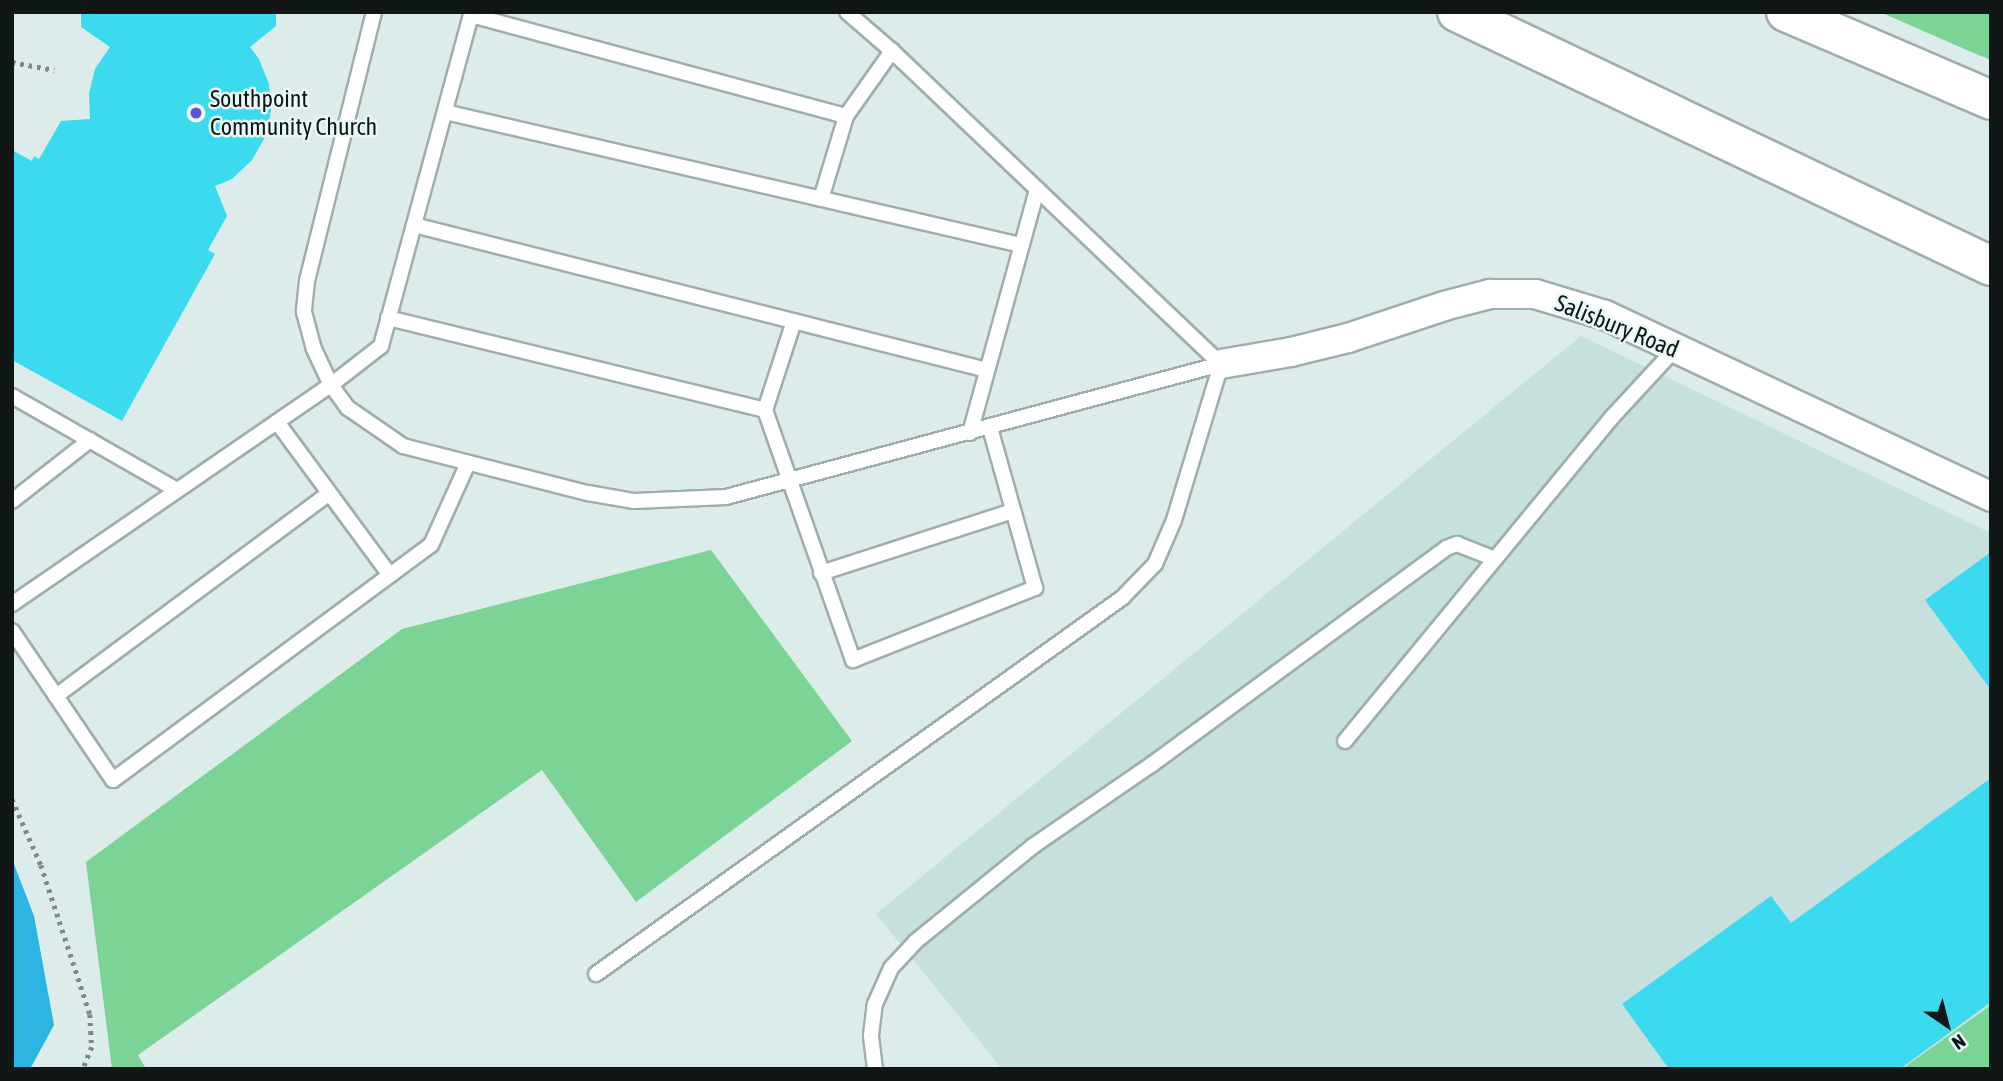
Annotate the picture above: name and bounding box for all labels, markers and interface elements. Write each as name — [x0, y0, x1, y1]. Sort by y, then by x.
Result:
place label: Southpoint Community Church — [210, 85, 377, 141]
marker: Southpoint Community Church — [188, 105, 204, 121]
street label: Salisbury Road — [1551, 288, 1683, 364]
north arrow — [1912, 990, 1982, 1060]
text: N — [1948, 1030, 1970, 1054]

